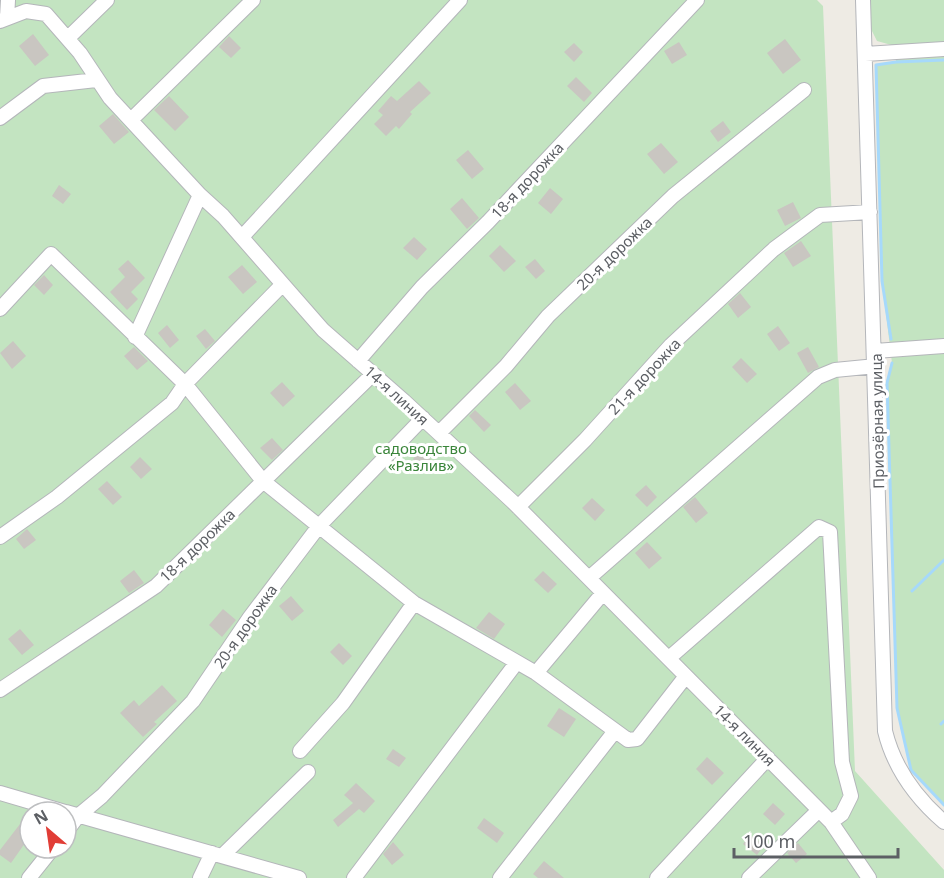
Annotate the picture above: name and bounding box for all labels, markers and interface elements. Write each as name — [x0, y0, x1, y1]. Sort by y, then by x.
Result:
street label: 18-я дорожка — [486, 137, 568, 223]
street label: 20-я дорожка — [572, 212, 656, 294]
street label: 21-я дорожка — [603, 333, 685, 419]
street label: Приозёрная улица — [866, 353, 888, 489]
street label: 14-я линия — [361, 361, 433, 429]
park label: садоводство «Разлив» — [375, 438, 467, 475]
street label: 18-я дорожка — [155, 504, 239, 586]
street label: 20-я дорожка — [209, 580, 281, 672]
street label: 14-я линия — [710, 700, 780, 770]
north arrow — [18, 800, 78, 860]
text: N — [30, 804, 52, 830]
scale bar — [734, 821, 898, 859]
text: 100 m — [743, 829, 795, 853]

